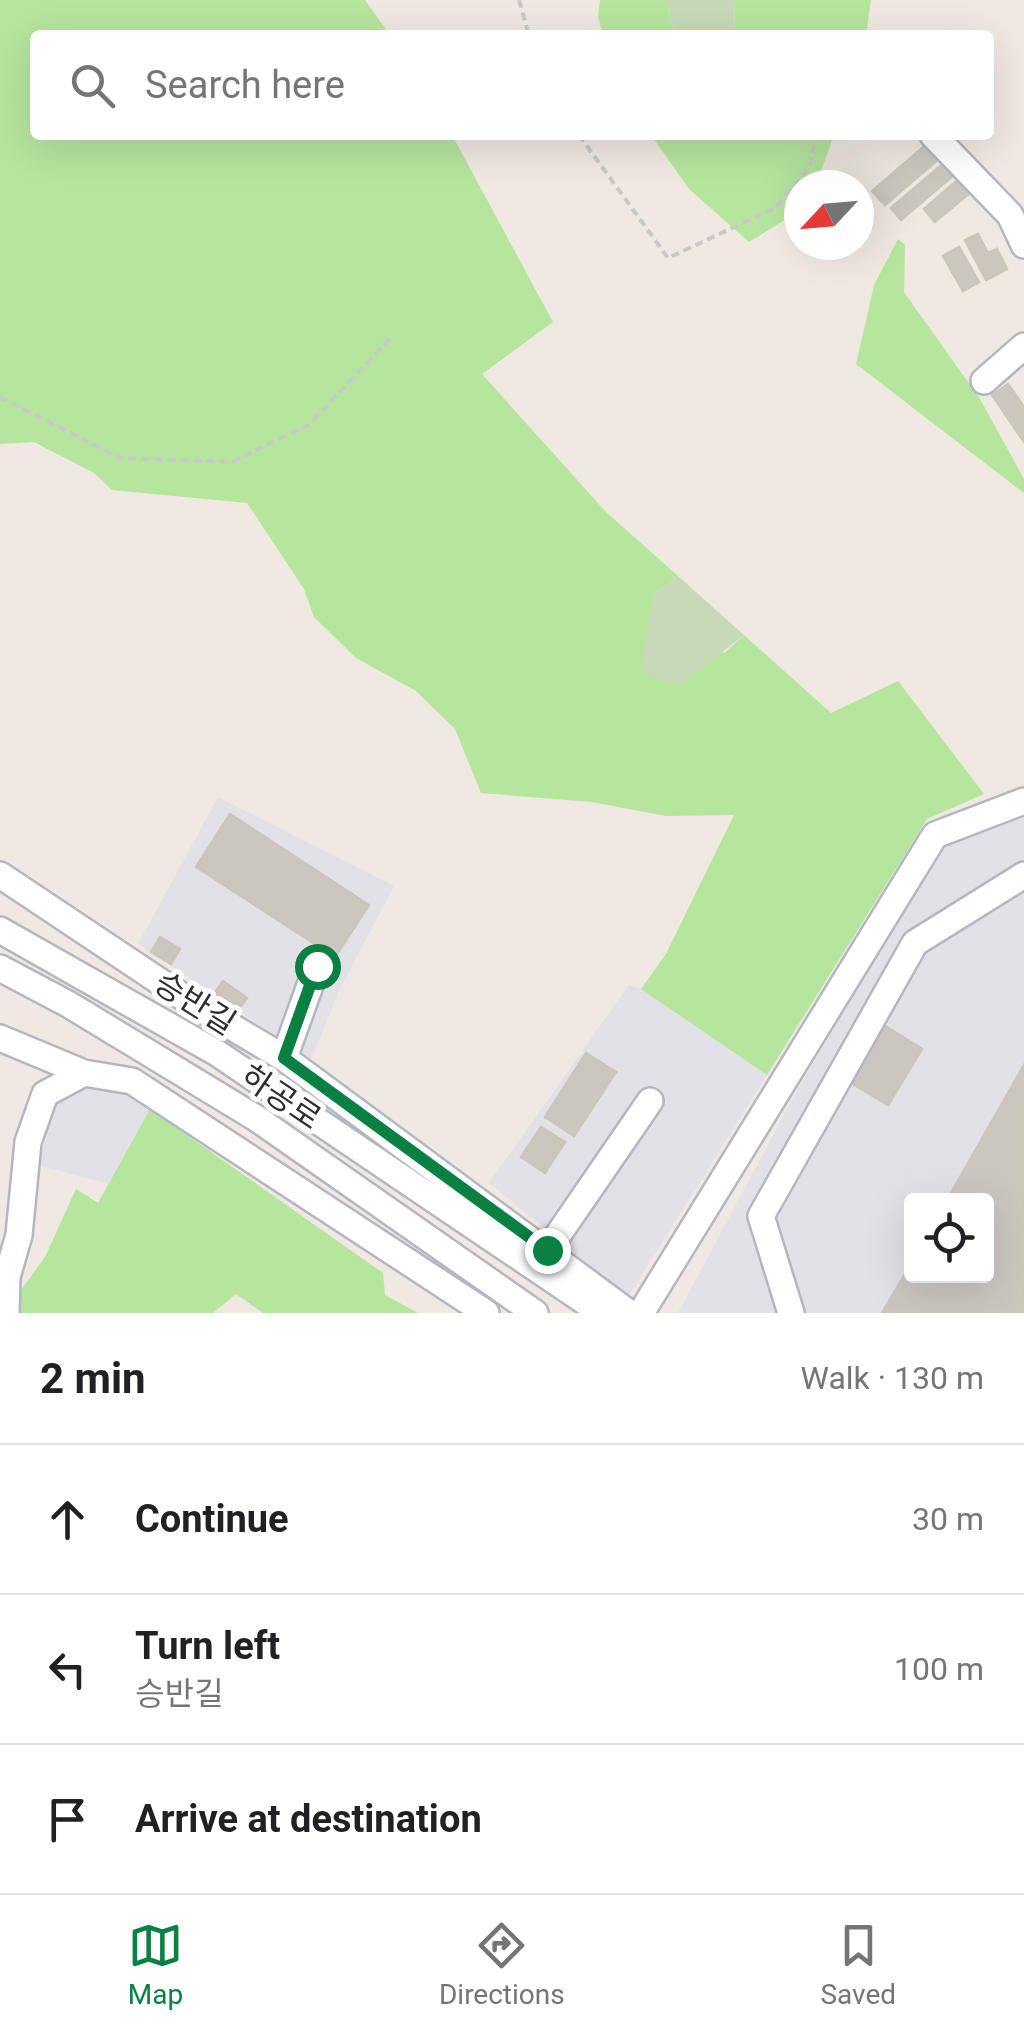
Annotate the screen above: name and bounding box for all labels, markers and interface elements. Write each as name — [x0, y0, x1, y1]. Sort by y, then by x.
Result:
search box — [30, 30, 994, 140]
icon: search — [65, 58, 120, 113]
text: Search here — [145, 63, 345, 107]
north arrow — [784, 170, 874, 260]
route start — [295, 944, 341, 990]
street label: 승반길 — [147, 963, 243, 1043]
street label: 하공로 — [234, 1057, 328, 1137]
map controls — [904, 1193, 994, 1283]
button: locate — [904, 1193, 994, 1283]
route end — [525, 1228, 571, 1274]
text: 2 min — [40, 1354, 146, 1403]
text: Walk · 130 m — [801, 1359, 984, 1397]
icon: ahead — [40, 1492, 95, 1547]
text: Continue — [135, 1497, 289, 1541]
text: 30 m — [912, 1500, 984, 1538]
text: Turn left — [135, 1624, 280, 1668]
icon: left — [40, 1642, 95, 1697]
text: 100 m — [894, 1650, 984, 1688]
text: 승반길 — [135, 1675, 223, 1713]
icon: arrive — [40, 1792, 95, 1847]
text: Arrive at destination — [135, 1797, 482, 1841]
tab: Map — [128, 1918, 183, 2011]
tab: Directions — [439, 1918, 565, 2011]
tab: Saved — [820, 1918, 896, 2011]

